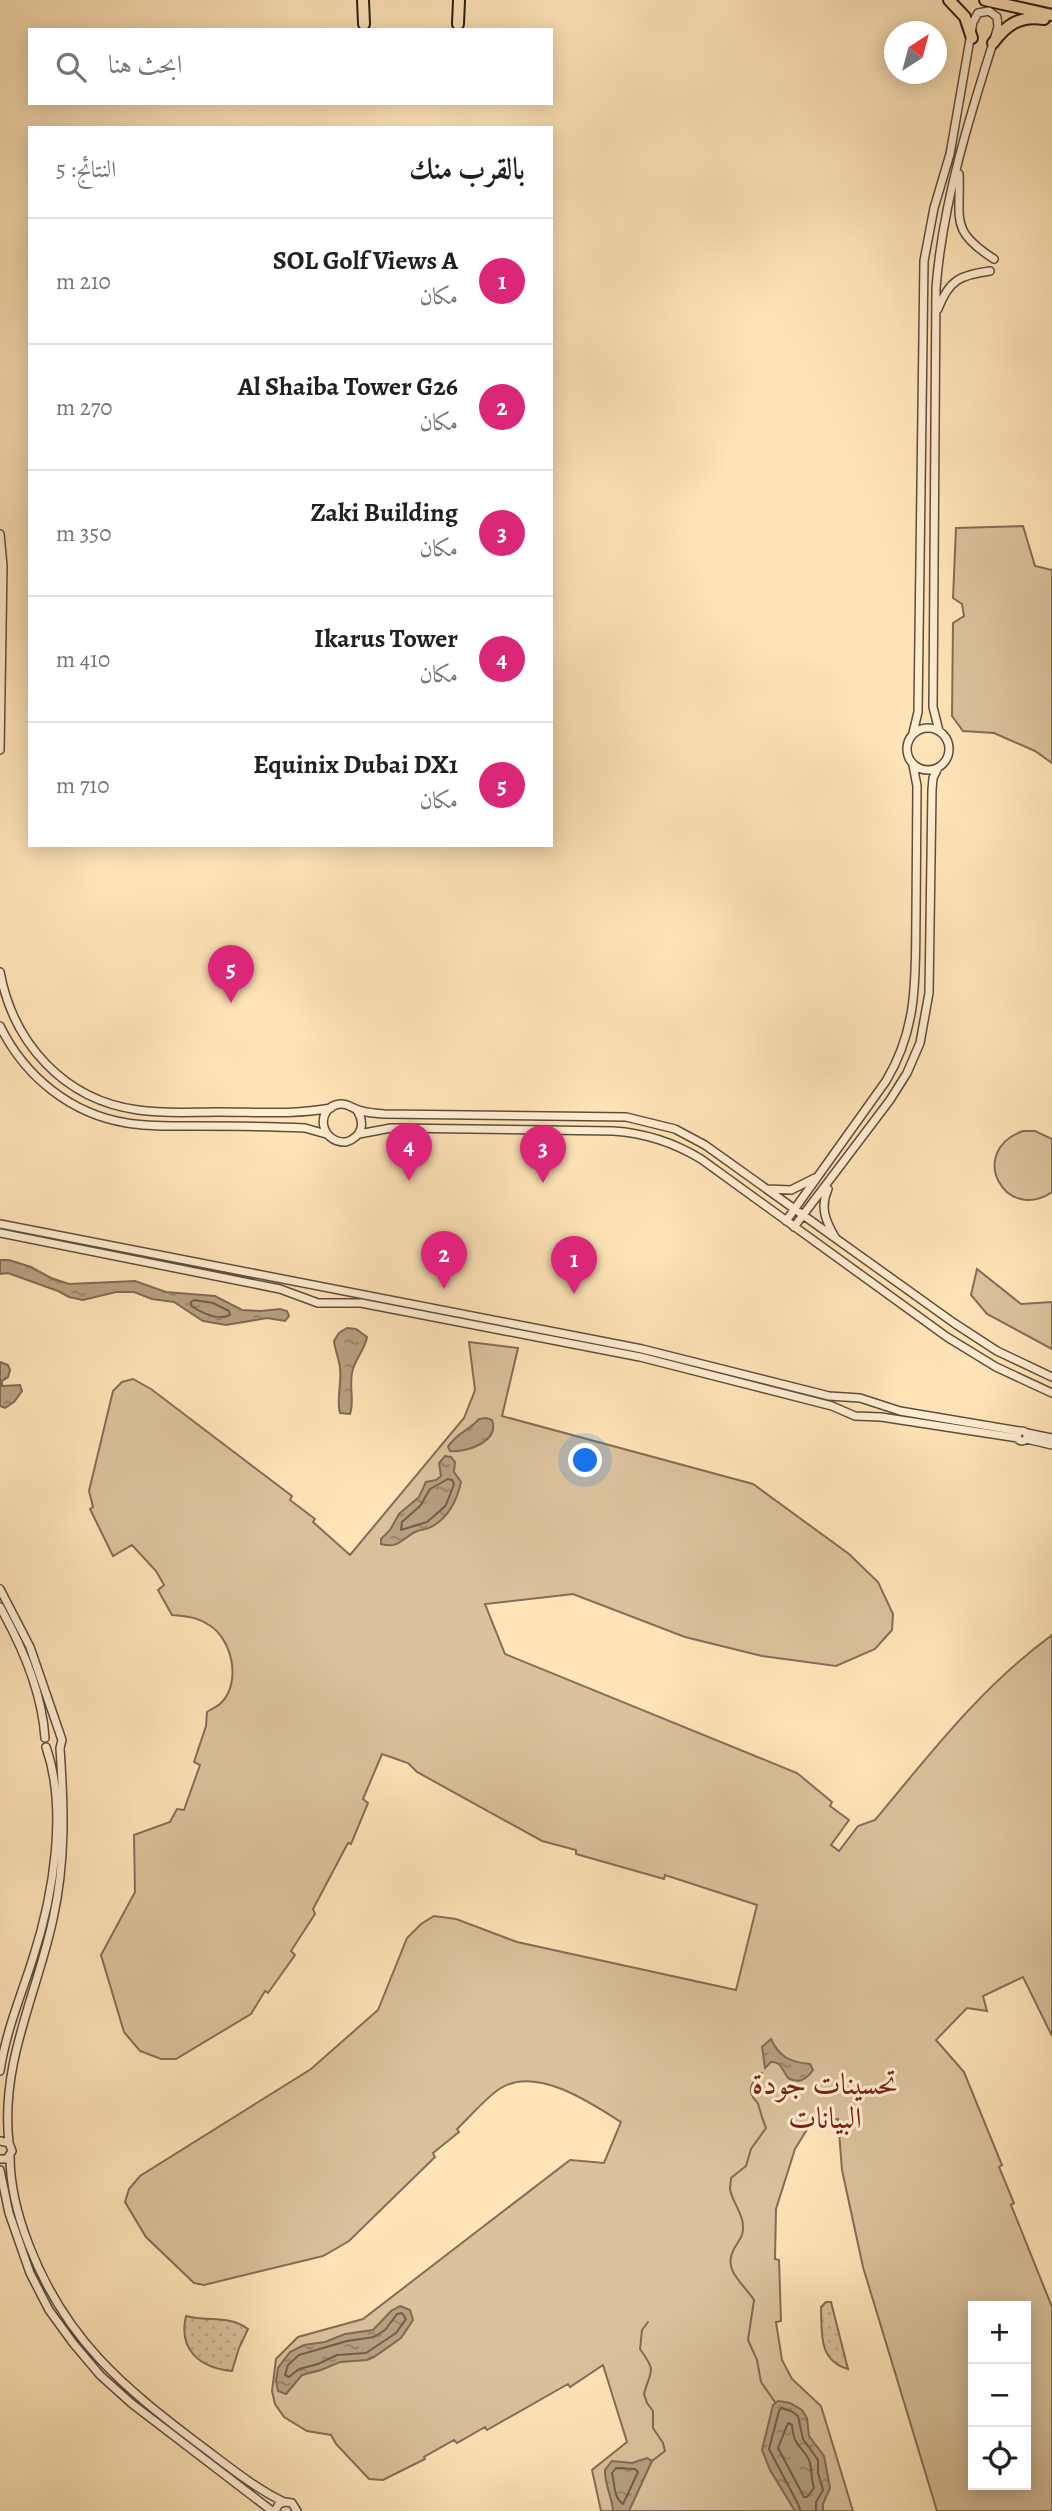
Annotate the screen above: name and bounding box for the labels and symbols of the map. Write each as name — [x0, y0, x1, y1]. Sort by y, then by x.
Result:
north arrow — [884, 21, 947, 84]
pin: 5 — [208, 945, 254, 1003]
pin: 4 — [386, 1123, 432, 1181]
pin: 3 — [520, 1125, 566, 1183]
pin: 2 — [421, 1231, 467, 1289]
pin: 1 — [551, 1236, 597, 1294]
your location — [568, 1443, 602, 1477]
district label: تحسينات جودة البيانات — [752, 2064, 898, 2138]

